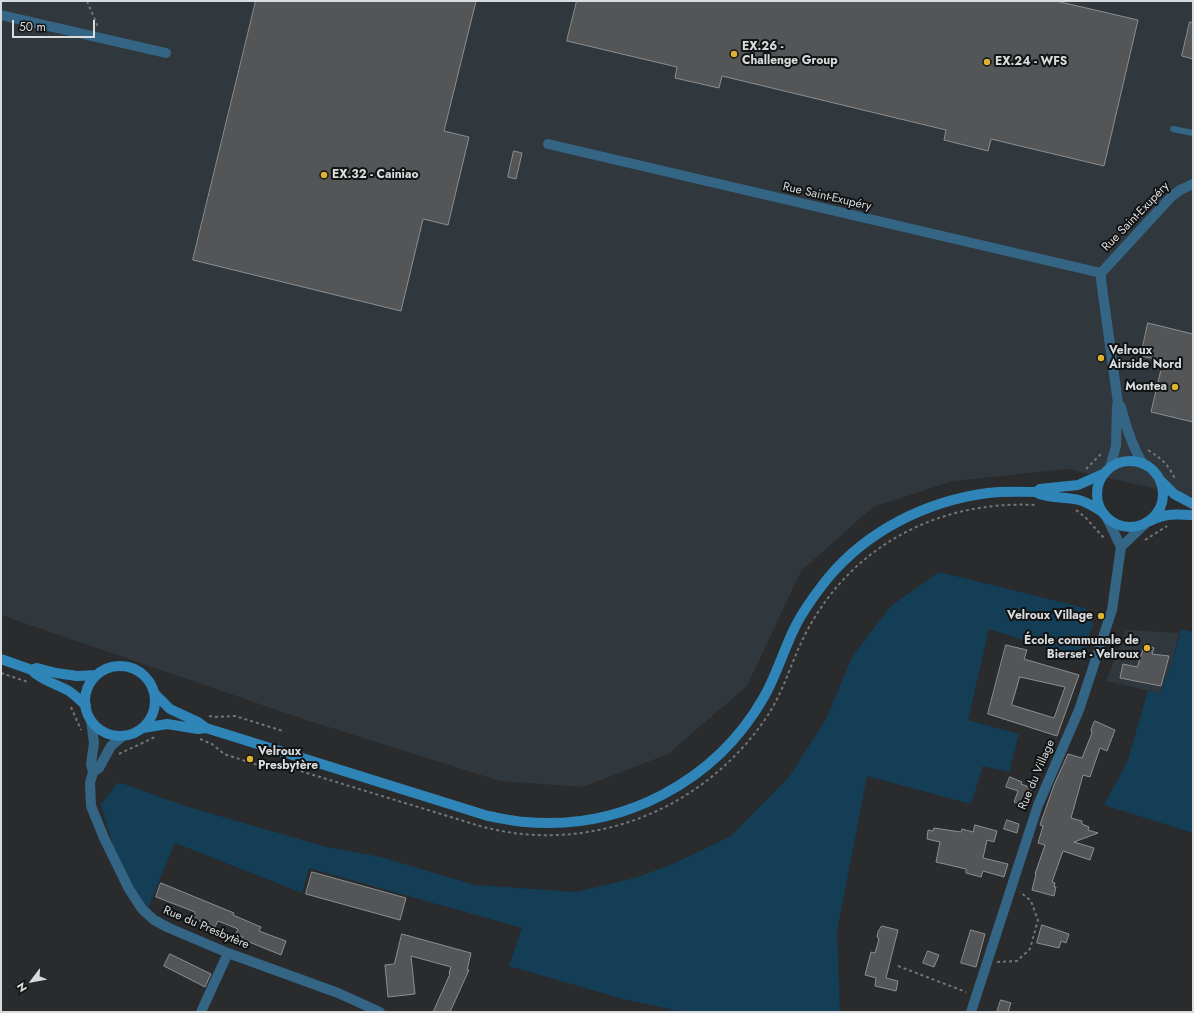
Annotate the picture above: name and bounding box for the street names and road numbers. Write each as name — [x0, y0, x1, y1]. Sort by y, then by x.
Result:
street label: Rue Saint-Exupéry — [1099, 179, 1173, 255]
street label: Rue Saint-Exupéry — [781, 180, 873, 214]
street label: Rue du Village — [1016, 738, 1058, 812]
street label: Rue du Presbytère — [161, 903, 251, 953]

